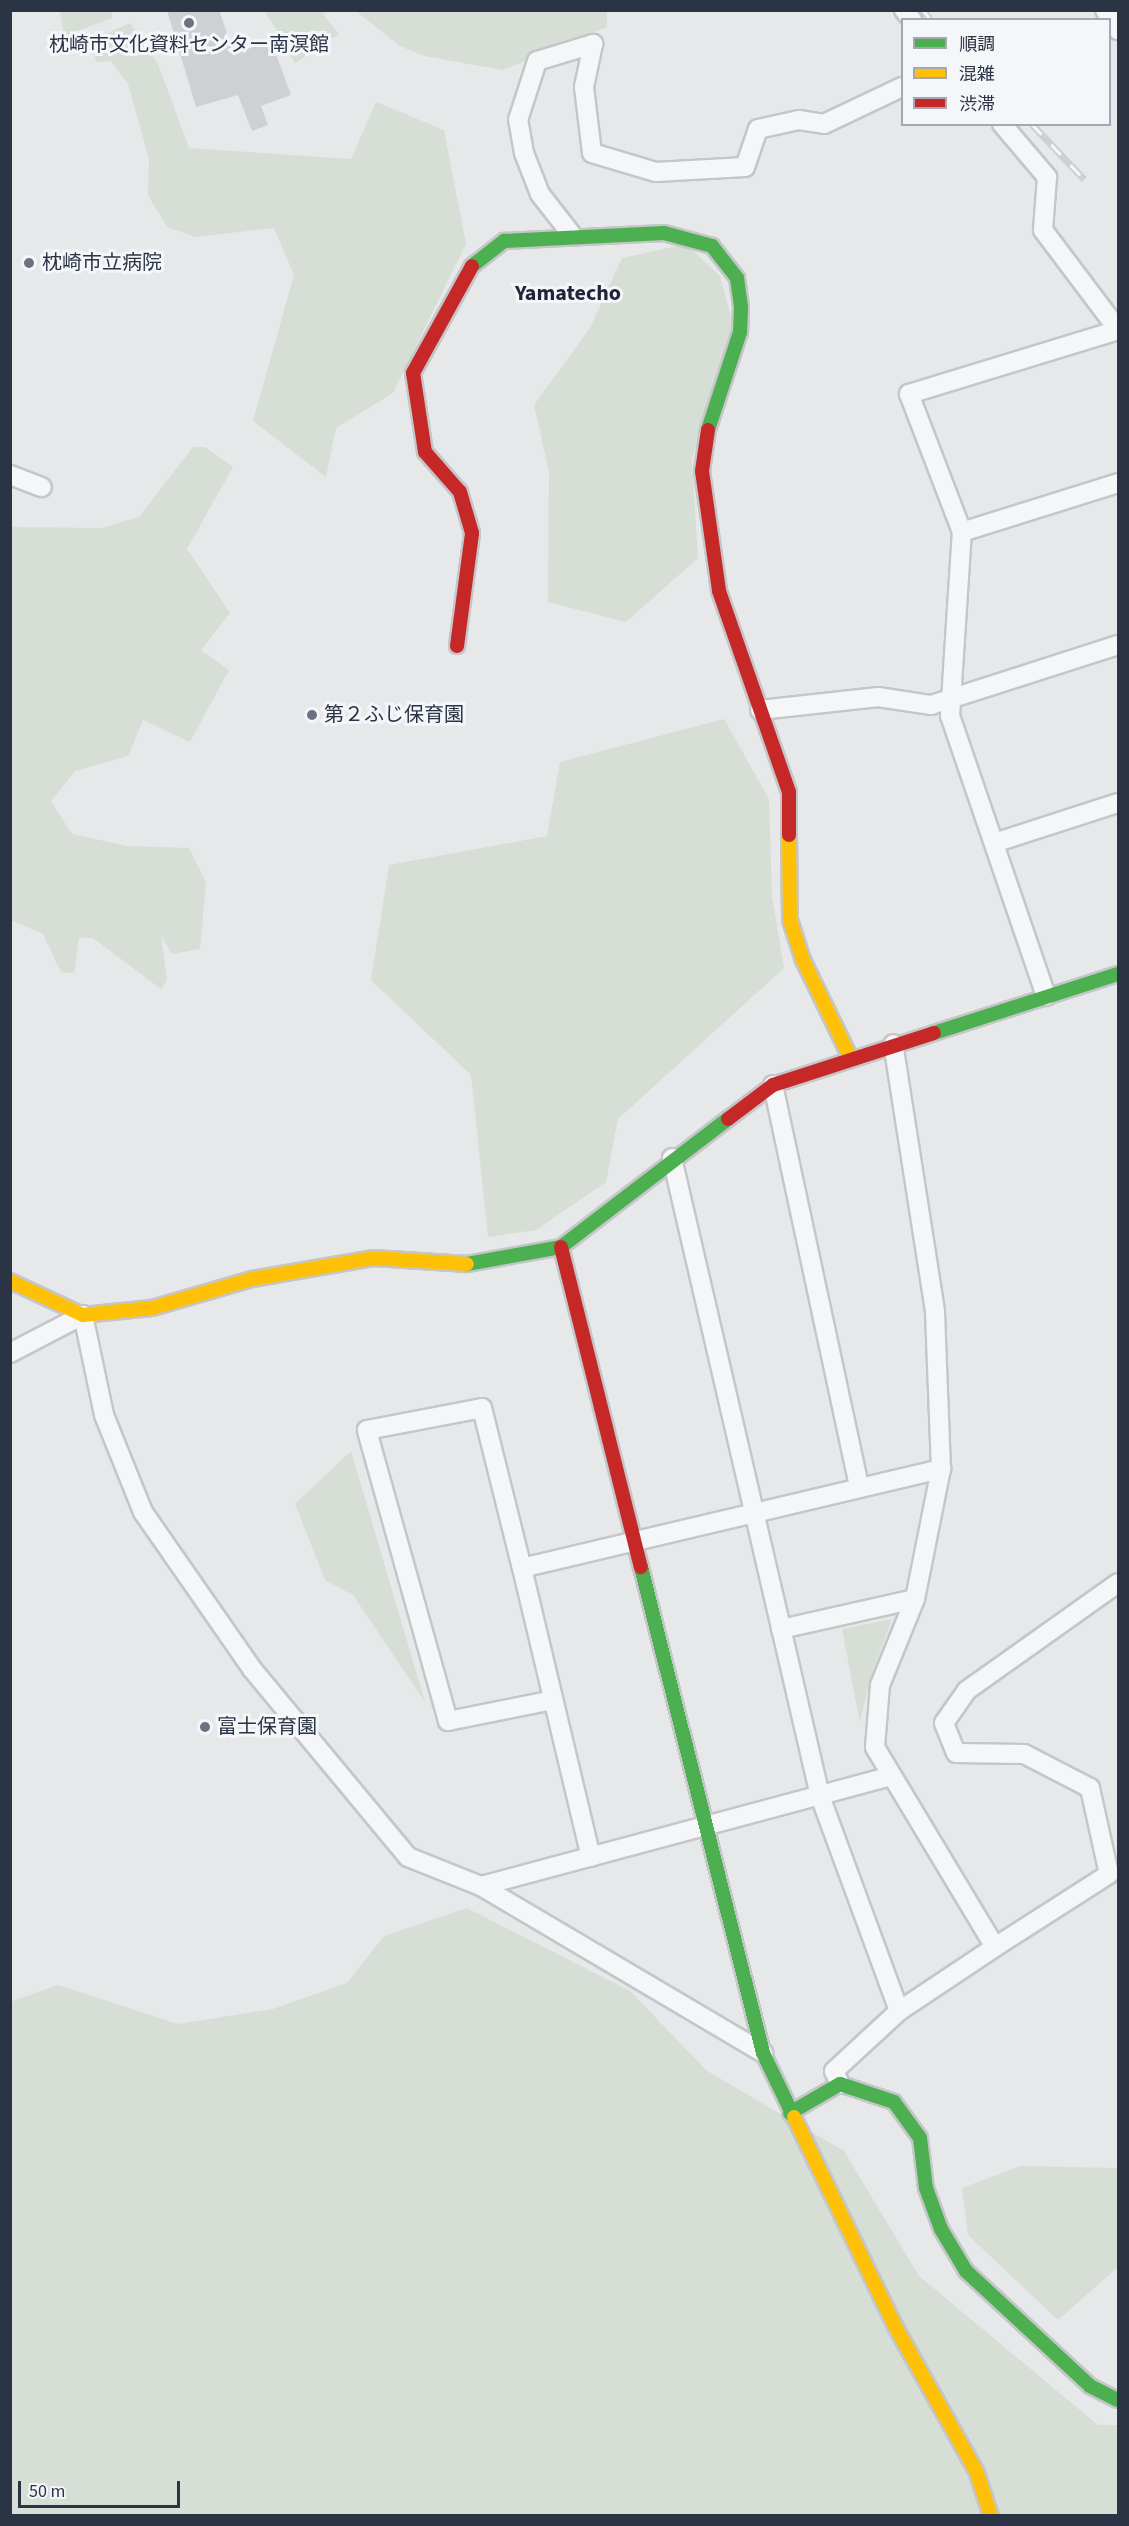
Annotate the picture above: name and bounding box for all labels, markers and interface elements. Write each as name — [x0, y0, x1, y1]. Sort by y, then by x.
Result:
marker: 枕崎市文化資料センター南溟館 — [182, 16, 196, 30]
legend — [901, 18, 1111, 126]
text: 順調 — [959, 32, 995, 57]
place label: 枕崎市文化資料センター南溟館 — [49, 33, 329, 57]
text: 混雑 — [959, 62, 995, 87]
text: 渋滞 — [959, 92, 995, 117]
place label: 枕崎市立病院 — [42, 251, 162, 275]
marker: 枕崎市立病院 — [20, 254, 38, 272]
district label: Yamatecho — [515, 281, 621, 307]
place label: 第２ふじ保育園 — [324, 703, 464, 727]
marker: 第２ふじ保育園 — [305, 708, 319, 722]
place label: 富士保育園 — [217, 1715, 317, 1739]
marker: 富士保育園 — [198, 1720, 212, 1734]
scale bar — [21, 2469, 183, 2507]
text: 50 m — [29, 2479, 65, 2504]

